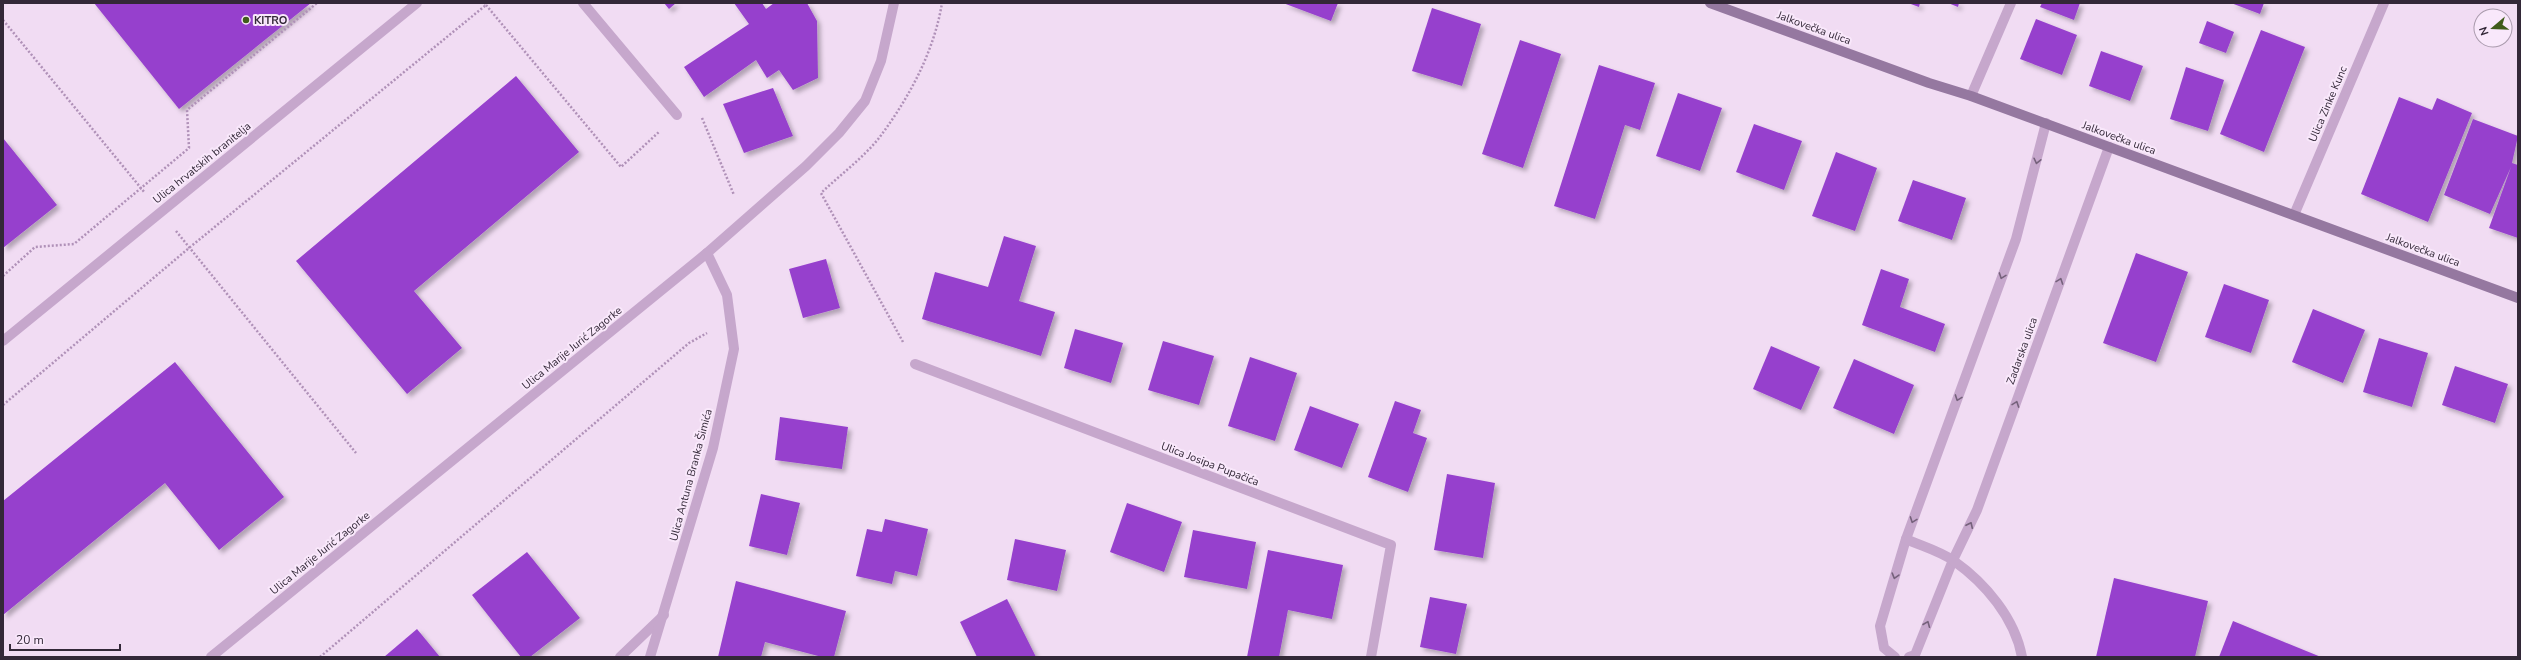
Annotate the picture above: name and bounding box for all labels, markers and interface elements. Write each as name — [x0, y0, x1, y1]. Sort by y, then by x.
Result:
street label: Jalkovečka ulica — [1774, 7, 1853, 48]
north arrow — [2473, 8, 2513, 48]
place label: KITRO — [254, 13, 288, 28]
marker: KITRO — [241, 15, 251, 25]
text: N — [2476, 25, 2492, 37]
street label: Ulica Zinke Kunc — [2305, 64, 2351, 144]
street label: Jalkovečka ulica — [2079, 117, 2158, 158]
street label: Ulica hrvatskih branitelja — [150, 119, 254, 207]
one-way arrow — [2033, 158, 2042, 165]
street label: Jalkovečka ulica — [2383, 229, 2462, 270]
one-way arrow — [1999, 272, 2007, 279]
one-way arrow — [2056, 278, 2064, 285]
street label: Ulica Marije Jurić Zagorke — [519, 303, 625, 393]
street label: Zadarska ulica — [2003, 315, 2041, 387]
one-way arrow — [1954, 395, 1962, 402]
one-way arrow — [2011, 400, 2019, 407]
street label: Ulica Antuna Branka Šimića — [665, 407, 716, 543]
street label: Ulica Josipa Pupačića — [1159, 438, 1261, 490]
street label: Ulica Marije Jurić Zagorke — [267, 508, 373, 598]
one-way arrow — [1909, 517, 1917, 524]
one-way arrow — [1965, 522, 1973, 530]
one-way arrow — [1891, 573, 1900, 580]
one-way arrow — [1922, 621, 1930, 629]
scale bar — [10, 626, 120, 652]
text: 20 m — [16, 632, 44, 648]

